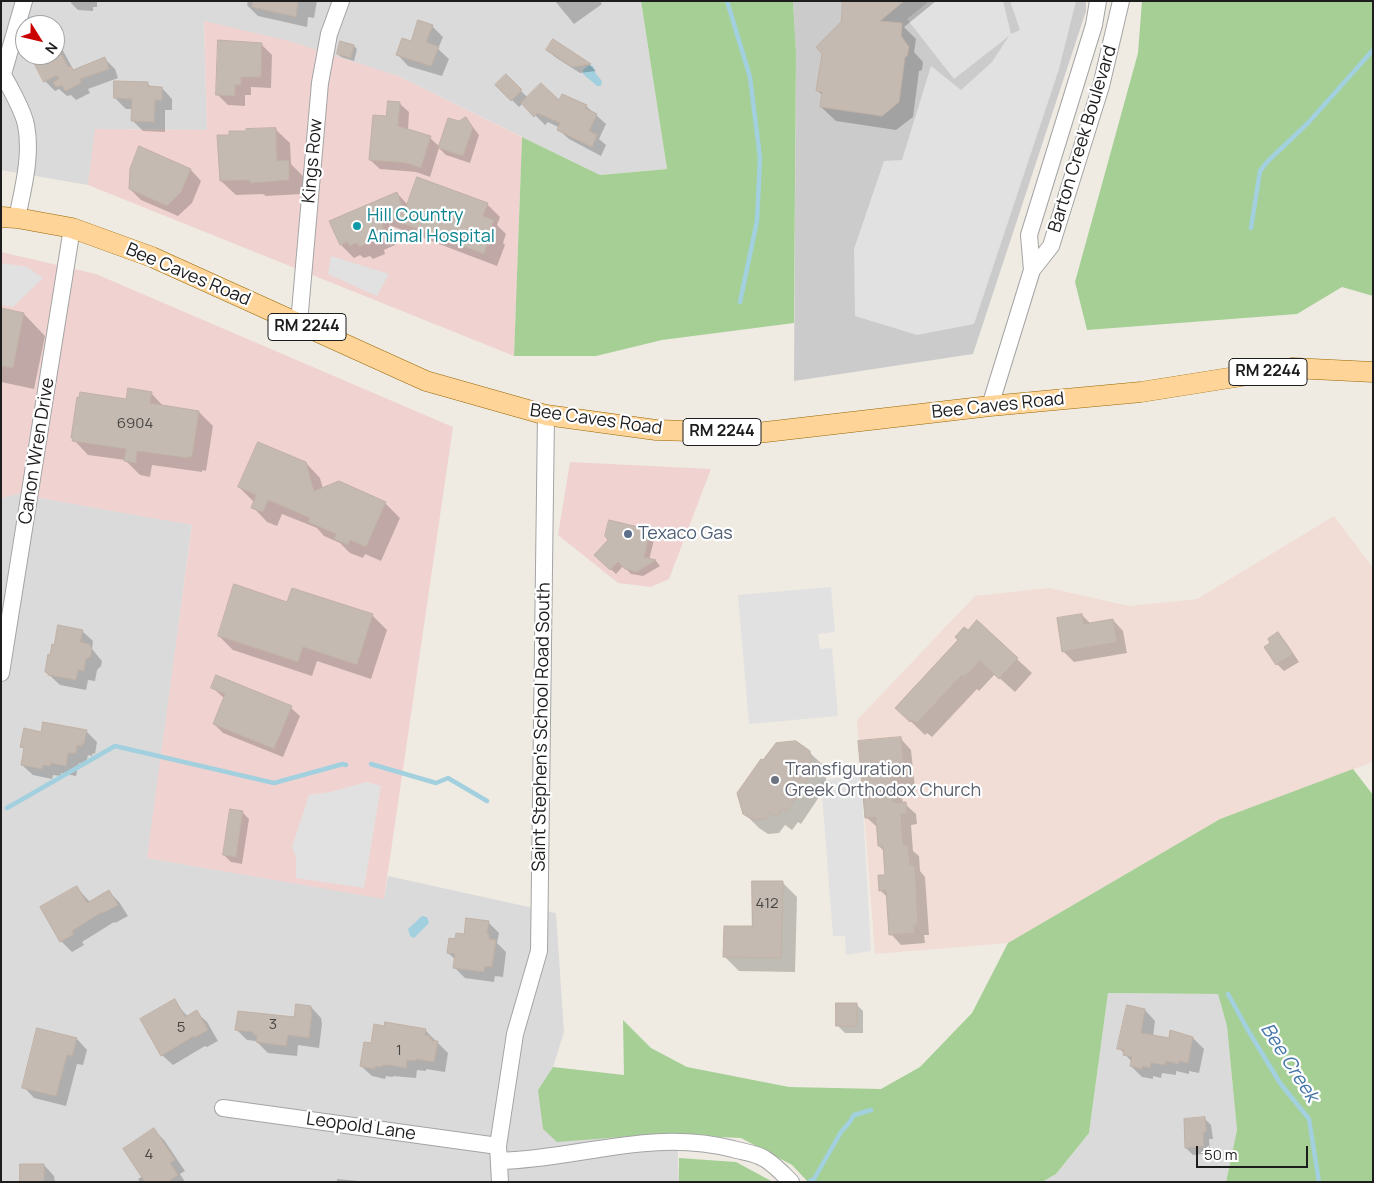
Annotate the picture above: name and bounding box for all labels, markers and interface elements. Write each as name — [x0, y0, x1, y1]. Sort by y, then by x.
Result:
north arrow — [15, 15, 65, 65]
text: N — [41, 39, 62, 58]
street label: Barton Creek Boulevard — [1044, 43, 1122, 235]
street label: Kings Row — [299, 118, 327, 204]
place label: Hill Country Animal Hospital — [367, 205, 495, 248]
marker: Hill Country Animal Hospital — [351, 220, 363, 232]
street label: Bee Caves Road — [122, 239, 254, 311]
road number: RM 2244 — [268, 314, 346, 341]
road number: RM 2244 — [1229, 358, 1307, 386]
street label: Canon Wren Drive — [15, 376, 59, 526]
street label: Bee Caves Road — [931, 388, 1065, 424]
street label: Bee Caves Road — [529, 400, 663, 440]
house number: 6904 — [117, 415, 153, 433]
road number: RM 2244 — [683, 418, 761, 446]
place label: Texaco Gas — [638, 523, 733, 545]
marker: Texaco Gas — [622, 528, 634, 540]
street label: Saint Stephen's School Road South — [529, 582, 555, 872]
place label: Transfiguration Greek Orthodox Church — [785, 759, 981, 802]
marker: Transfiguration Greek Orthodox Church — [769, 774, 781, 786]
house number: 412 — [755, 895, 779, 913]
house number: 3 — [269, 1016, 277, 1034]
house number: 5 — [177, 1019, 185, 1037]
water label: Bee Creek — [1255, 1019, 1323, 1107]
house number: 1 — [396, 1042, 402, 1060]
street label: Leopold Lane — [305, 1109, 417, 1145]
scale bar — [1199, 1136, 1312, 1168]
text: 50 m — [1204, 1144, 1238, 1165]
house number: 4 — [145, 1146, 153, 1164]

